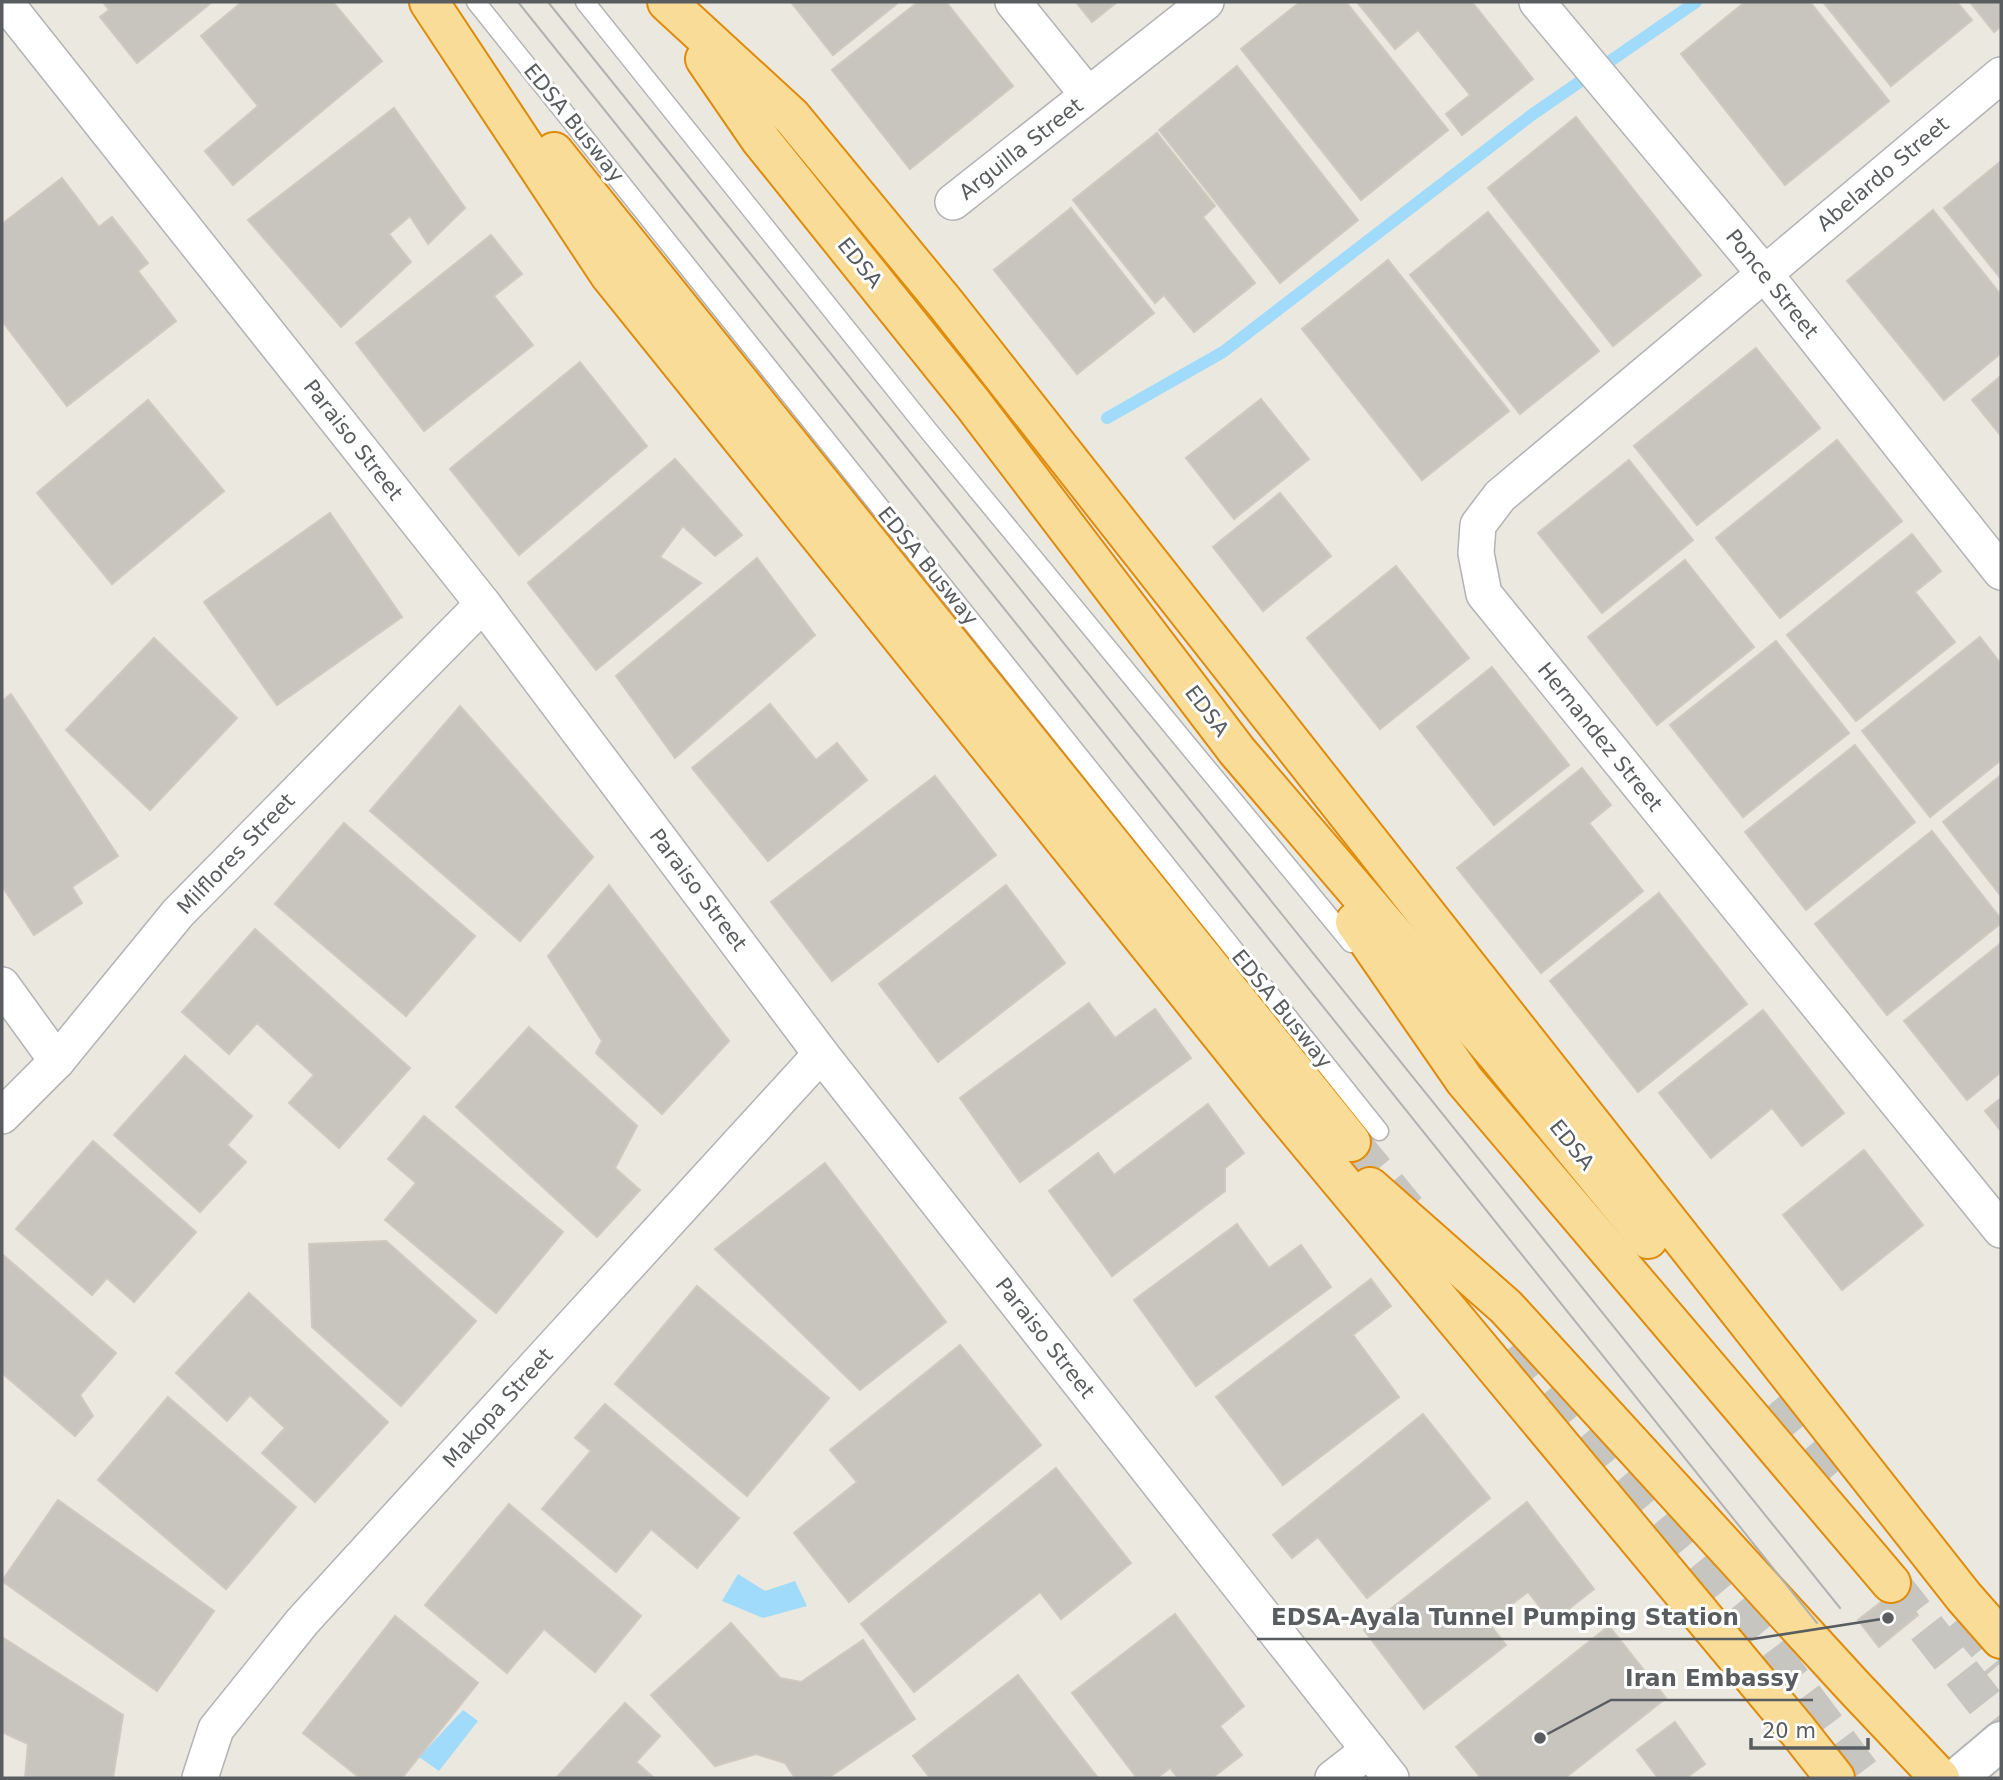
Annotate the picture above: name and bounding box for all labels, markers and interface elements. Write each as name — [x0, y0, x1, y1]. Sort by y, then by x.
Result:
street label: EDSA Busway — [519, 59, 629, 187]
street label: Arguilla Street — [954, 93, 1088, 205]
street label: Abelardo Street — [1812, 112, 1954, 236]
street label: Ponce Street — [1721, 225, 1823, 343]
street label: EDSA — [833, 233, 888, 293]
street label: Paraiso Street — [299, 375, 407, 505]
street label: EDSA Busway — [873, 502, 983, 630]
street label: Hernandez Street — [1533, 658, 1667, 816]
street label: EDSA — [1180, 681, 1234, 742]
street label: Milflores Street — [172, 789, 300, 919]
street label: Paraiso Street — [644, 824, 752, 956]
street label: EDSA Busway — [1227, 945, 1337, 1073]
street label: EDSA — [1545, 1115, 1600, 1175]
street label: Paraiso Street — [991, 1273, 1099, 1403]
street label: Makopa Street — [438, 1344, 558, 1472]
callout: EDSA-Ayala Tunnel Pumping Station — [1257, 1595, 1753, 1639]
text: EDSA-Ayala Tunnel Pumping Station — [1271, 1604, 1739, 1630]
callout: Iran Embassy — [1611, 1656, 1813, 1700]
text: Iran Embassy — [1625, 1665, 1799, 1691]
scale bar — [1751, 1706, 1868, 1750]
text: 20 m — [1762, 1719, 1816, 1743]

